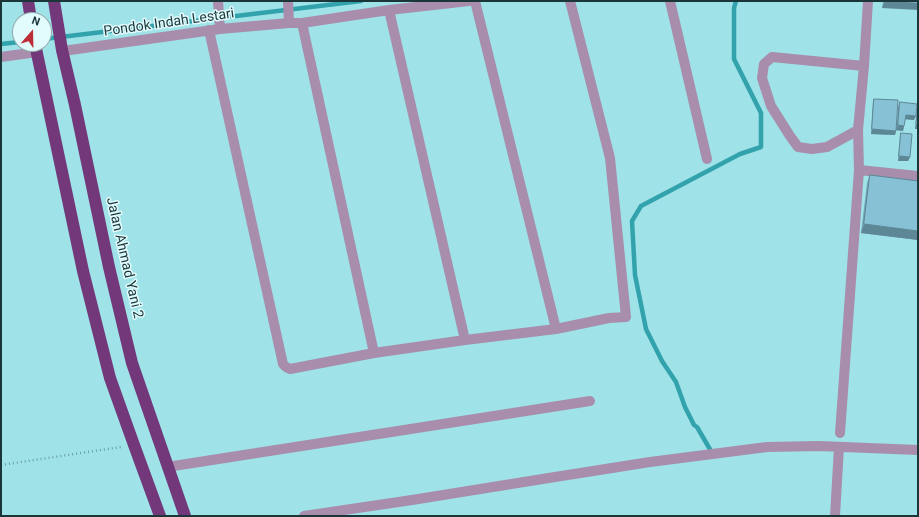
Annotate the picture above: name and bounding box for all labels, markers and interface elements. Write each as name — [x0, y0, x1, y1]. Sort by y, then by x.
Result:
street label: Pondok Indah Lestari — [103, 6, 235, 40]
north arrow — [12, 12, 52, 52]
text: N — [30, 14, 42, 29]
street label: Jalan Ahmad Yani 2 — [102, 196, 146, 320]

